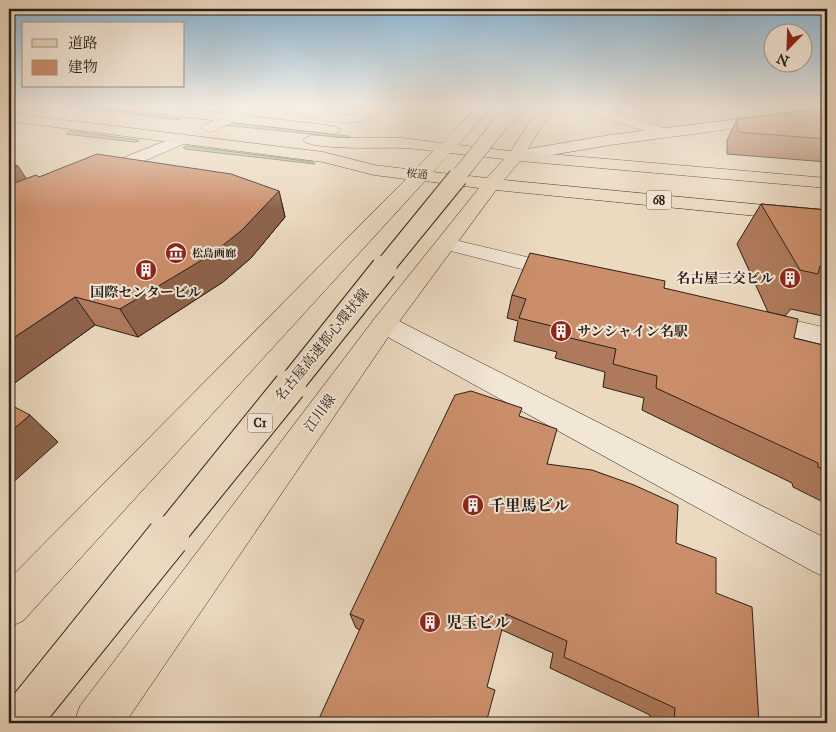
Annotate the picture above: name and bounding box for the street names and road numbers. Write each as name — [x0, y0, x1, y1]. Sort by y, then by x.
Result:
street label: 桜通 — [405, 166, 429, 182]
road number: 68 — [646, 190, 672, 210]
street label: 名古屋高速都心環状線 — [271, 285, 373, 405]
street label: 江川線 — [301, 391, 339, 435]
road number: C1 — [248, 413, 272, 432]

